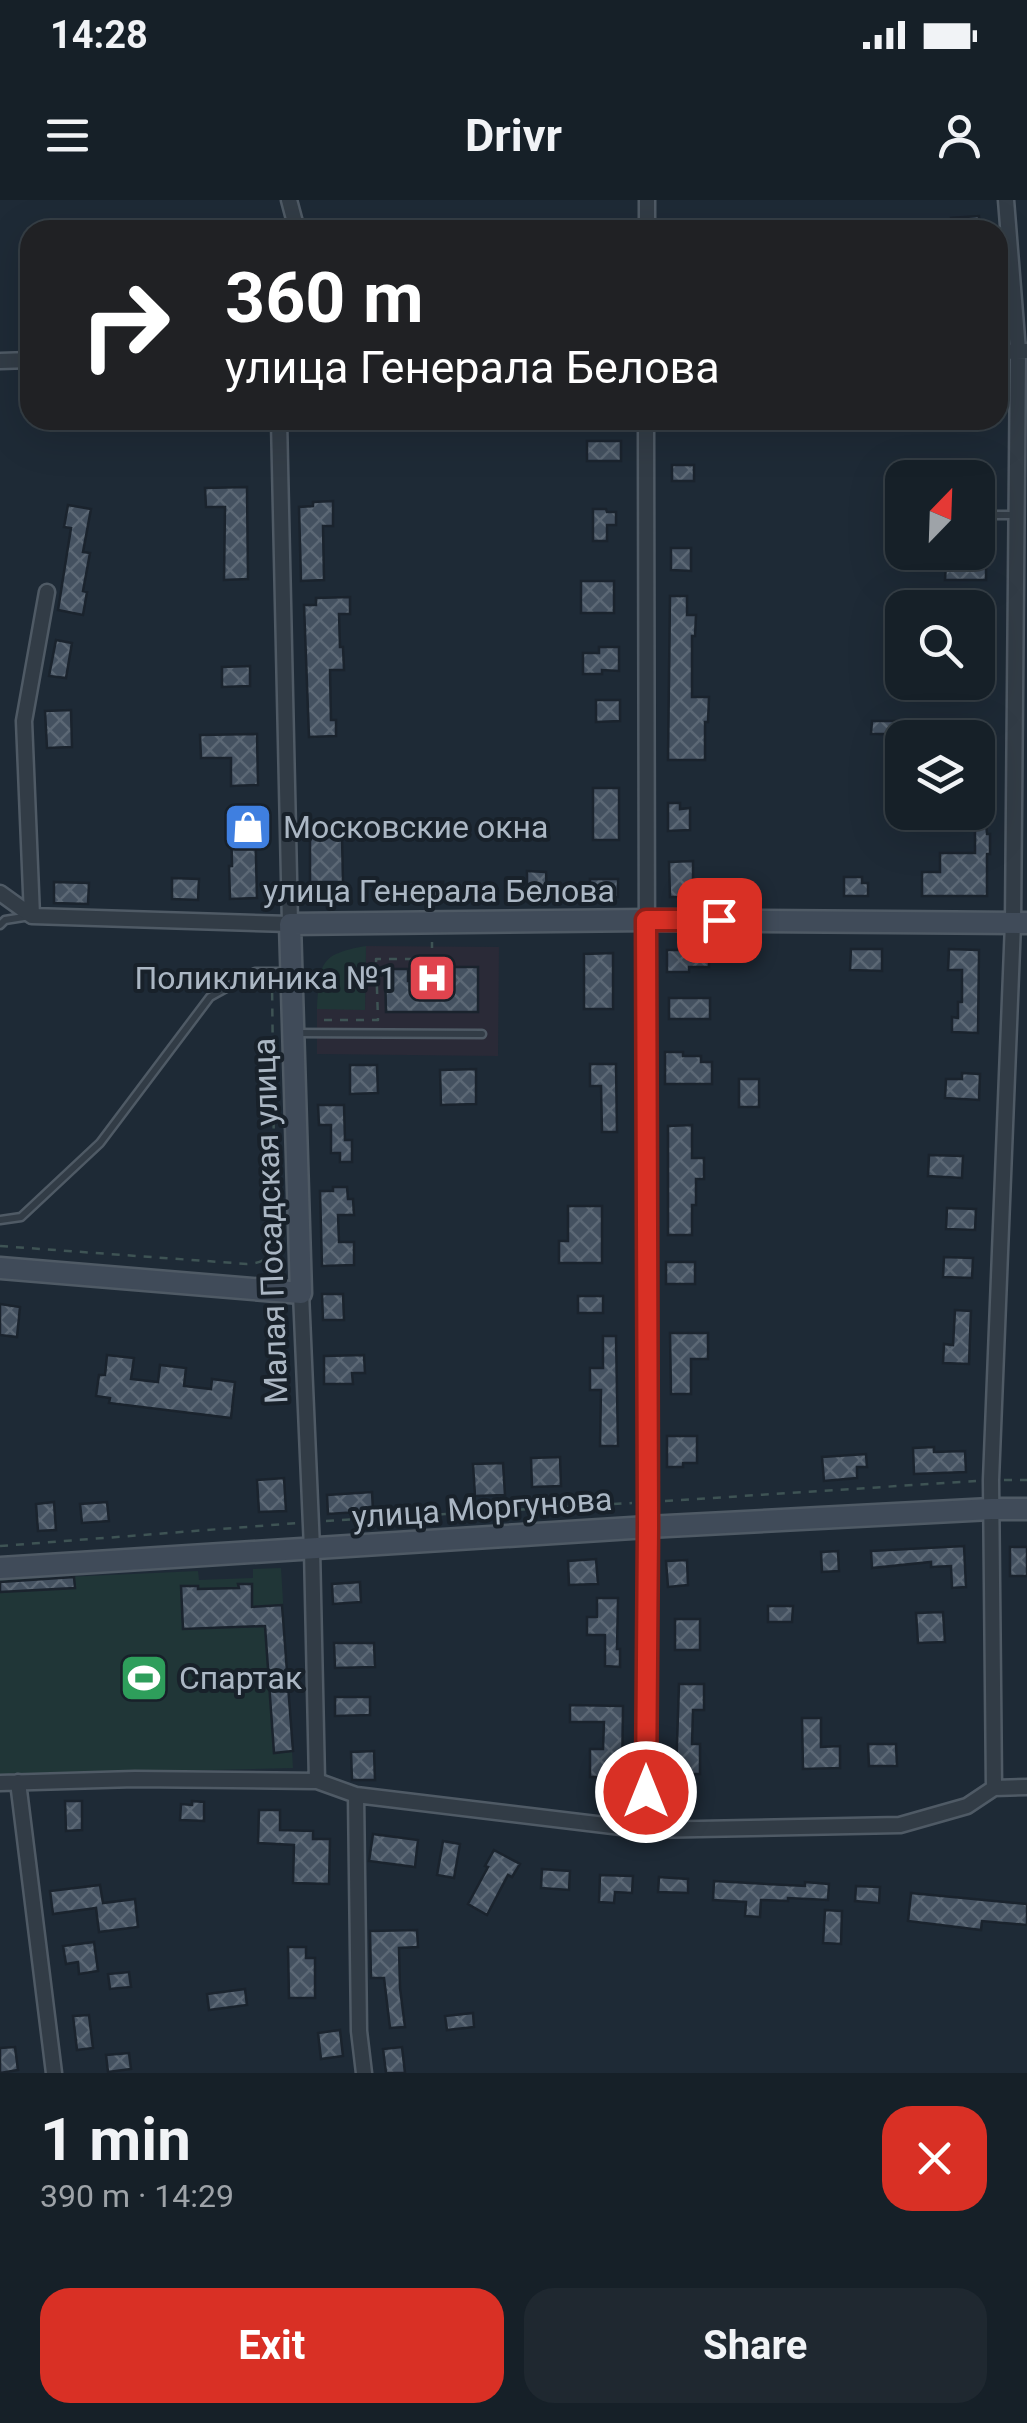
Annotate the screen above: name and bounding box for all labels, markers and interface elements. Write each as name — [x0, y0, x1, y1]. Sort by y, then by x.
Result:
text: 14:28 — [50, 13, 148, 57]
icon: menu — [40, 108, 95, 163]
icon: person — [932, 108, 987, 163]
text: Drivr — [465, 109, 562, 162]
text: 360 m — [225, 257, 424, 339]
icon: right — [60, 260, 190, 390]
text: улица Генерала Белова — [225, 341, 720, 394]
north arrow — [885, 460, 995, 570]
map controls — [885, 460, 995, 830]
button: search — [885, 590, 995, 700]
button: layers — [885, 720, 995, 830]
shop icon: Московские окна — [222, 801, 274, 853]
place label: Московские окна — [283, 808, 548, 846]
street label: улица Генерала Белова — [263, 872, 615, 910]
pin — [677, 878, 762, 963]
icon: arrive — [692, 893, 747, 948]
hospital icon: Поликлиника №1 — [406, 952, 458, 1004]
place label: Поликлиника №1 — [134, 959, 397, 997]
street label: Малая Посадская улица — [245, 1037, 295, 1405]
street label: улица Моргунова — [351, 1480, 613, 1536]
sports icon: Спартак — [118, 1652, 170, 1704]
place label: Спартак — [179, 1659, 302, 1697]
position arrow — [594, 1740, 698, 1844]
text: 1 min — [40, 2104, 191, 2175]
button: close — [882, 2106, 987, 2211]
text: 390 m · 14:29 — [40, 2177, 234, 2215]
button: Exit — [40, 2288, 504, 2403]
button: Share — [524, 2288, 987, 2403]

